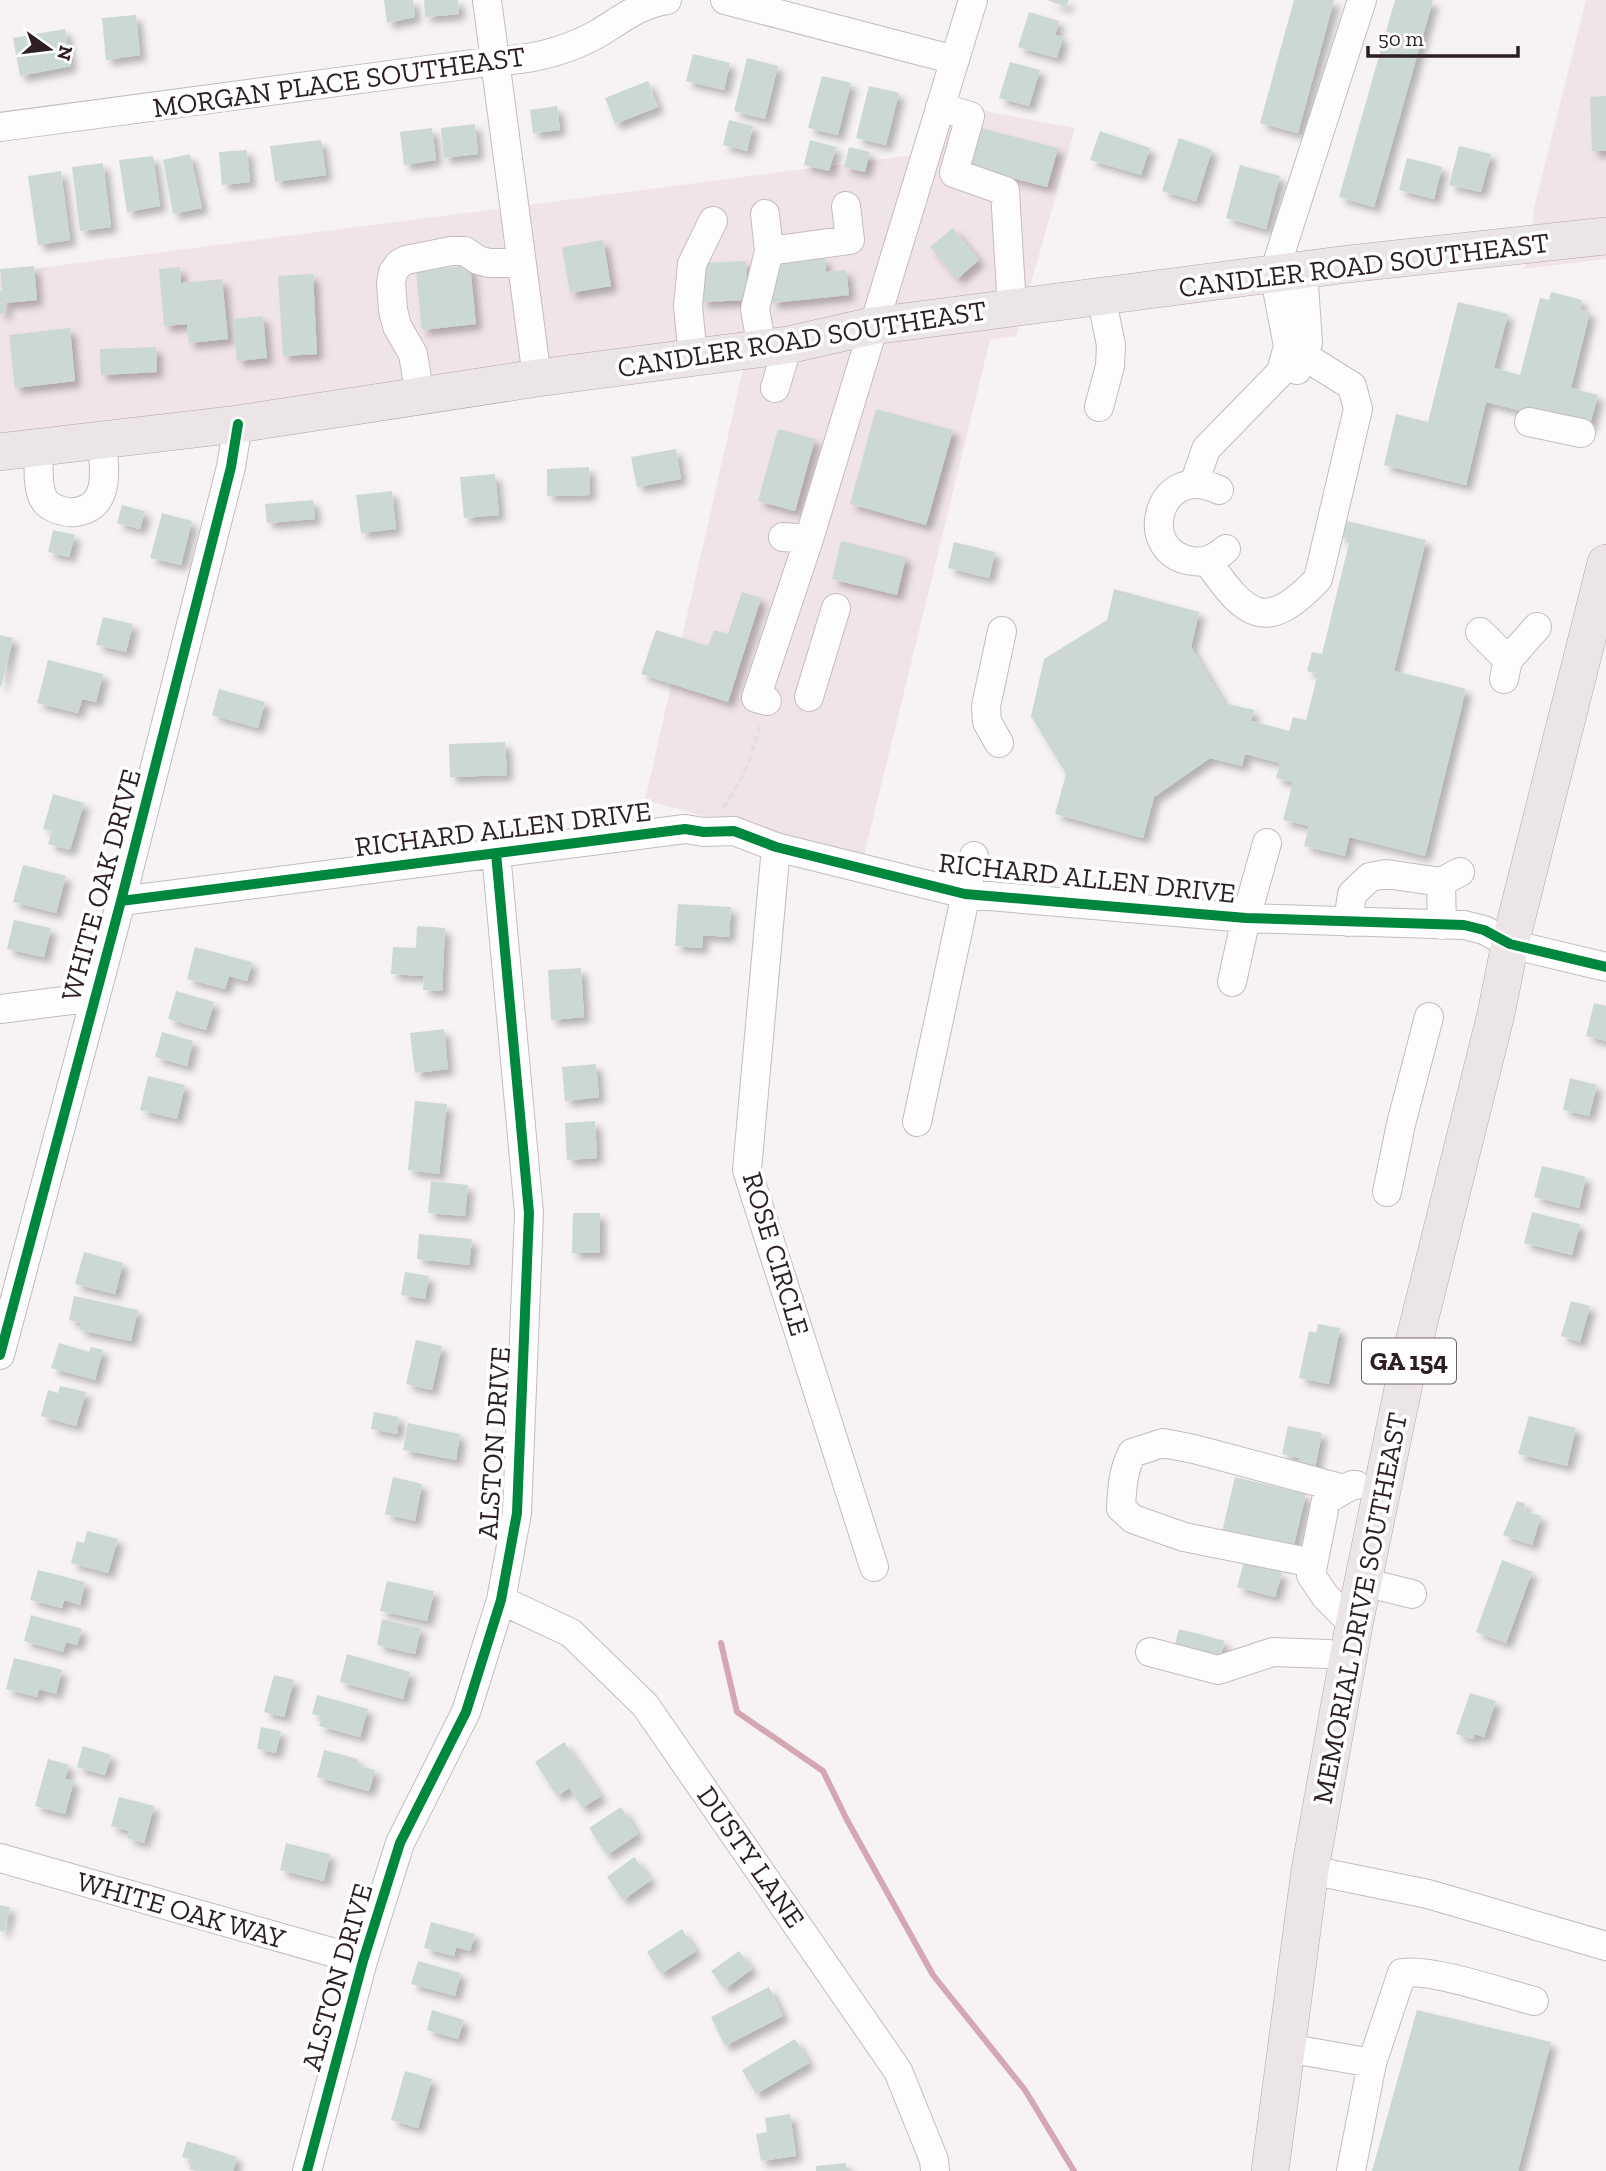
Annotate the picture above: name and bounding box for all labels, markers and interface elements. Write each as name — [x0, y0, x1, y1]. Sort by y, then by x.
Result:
north arrow — [14, 14, 84, 84]
scale bar — [1368, 14, 1518, 58]
text: 50 m — [1378, 26, 1424, 51]
street label: MORGAN PLACE SOUTHEAST — [151, 40, 527, 124]
text: N — [52, 43, 78, 63]
street label: CANDLER ROAD SOUTHEAST — [1177, 226, 1551, 304]
street label: CANDLER ROAD SOUTHEAST — [615, 294, 989, 384]
street label: WHITE OAK DRIVE — [54, 766, 148, 1004]
street label: RICHARD ALLEN DRIVE — [353, 794, 653, 864]
street label: RICHARD ALLEN DRIVE — [937, 846, 1237, 910]
street label: ROSE CIRCLE — [735, 1168, 817, 1340]
road number: GA 154 — [1362, 1338, 1456, 1384]
street label: ALSTON DRIVE — [471, 1346, 517, 1540]
street label: MEMORIAL DRIVE SOUTHEAST — [1306, 1409, 1414, 1807]
street label: DUSTY LANE — [690, 1780, 812, 1934]
street label: WHITE OAK WAY — [73, 1865, 290, 1956]
street label: ALSTON DRIVE — [295, 1880, 379, 2074]

